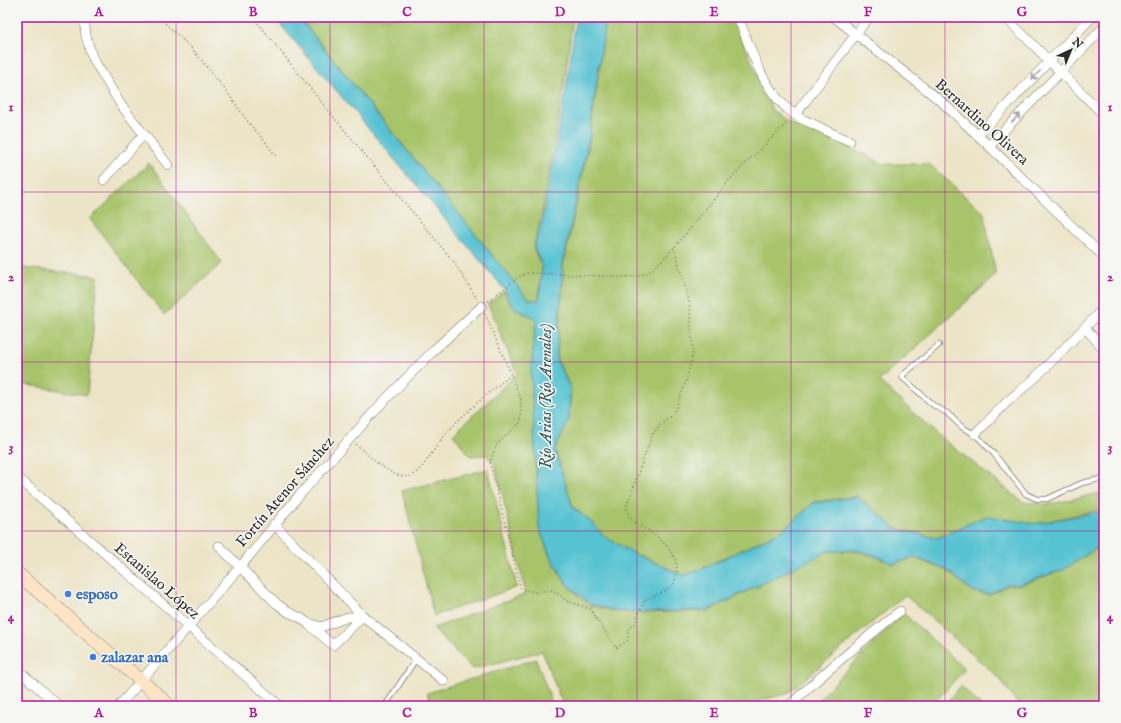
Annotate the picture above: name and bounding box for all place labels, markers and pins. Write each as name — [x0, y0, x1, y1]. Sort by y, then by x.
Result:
place label: esposo — [76, 585, 118, 604]
marker: esposo — [63, 589, 73, 599]
place label: zalazar ana — [101, 648, 169, 667]
marker: zalazar ana — [88, 652, 98, 662]

